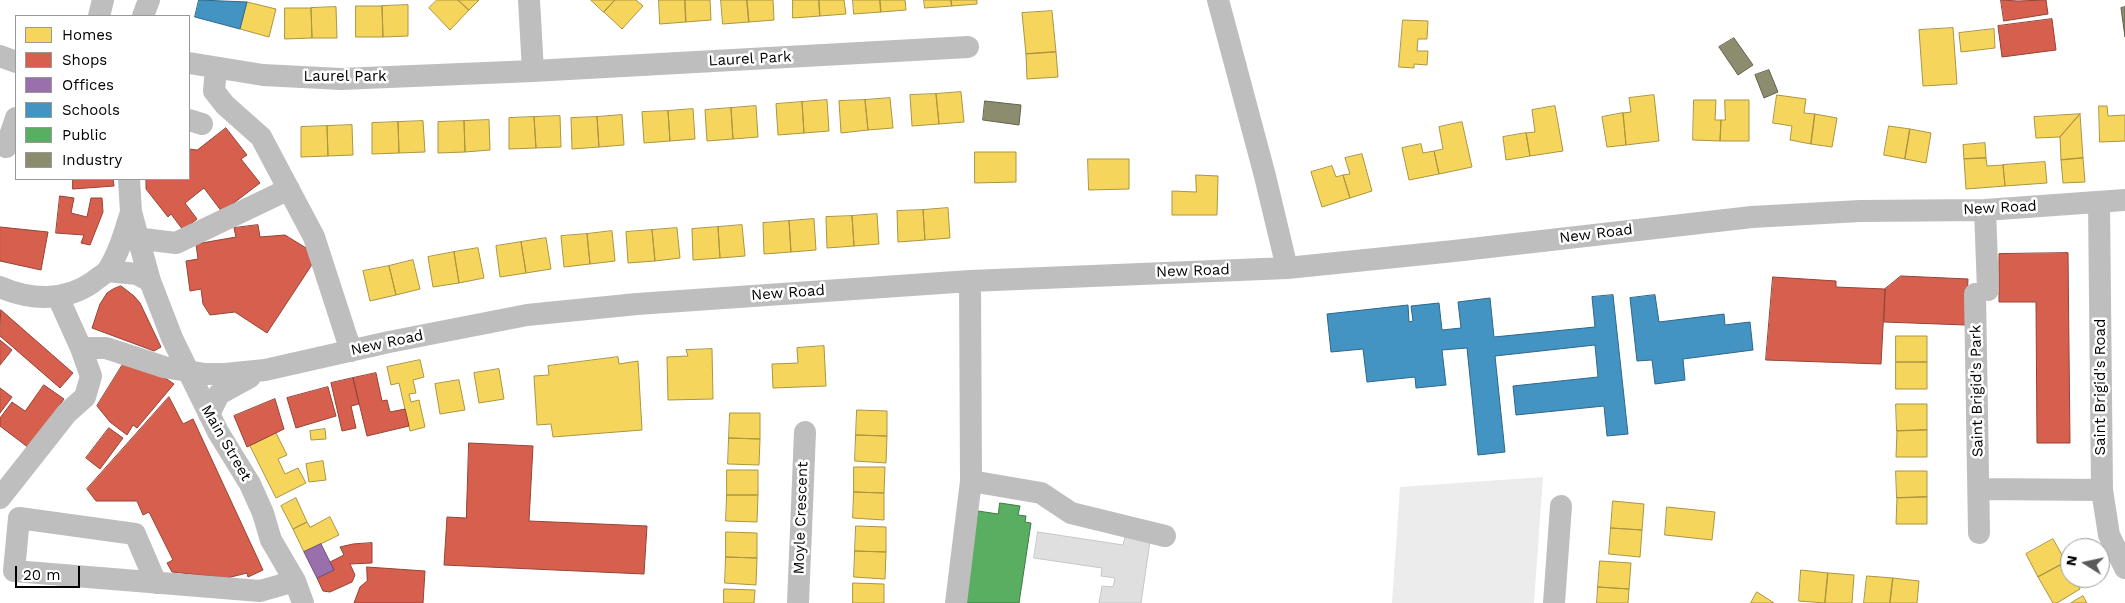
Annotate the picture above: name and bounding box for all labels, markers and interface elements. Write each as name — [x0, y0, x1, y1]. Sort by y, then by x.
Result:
legend — [15, 15, 190, 180]
text: Homes — [62, 26, 113, 44]
street label: Laurel Park — [708, 48, 792, 70]
text: Shops — [62, 51, 107, 69]
street label: Laurel Park — [303, 68, 387, 86]
text: Offices — [62, 76, 114, 94]
text: Schools — [62, 101, 120, 119]
text: Public — [62, 126, 107, 144]
text: Industry — [62, 151, 122, 169]
street label: New Road — [1963, 197, 2037, 219]
street label: New Road — [1558, 221, 1634, 247]
street label: New Road — [1156, 261, 1230, 281]
street label: New Road — [751, 281, 825, 305]
street label: Saint Brigid's Road — [2092, 319, 2110, 455]
street label: Saint Brigid's Park — [1967, 325, 1987, 457]
street label: New Road — [349, 327, 425, 359]
street label: Main Street — [197, 402, 255, 484]
street label: Moyle Crescent — [790, 461, 812, 575]
north arrow — [2060, 538, 2110, 588]
text: N — [2062, 554, 2080, 567]
scale bar — [18, 556, 82, 588]
text: 20 m — [23, 566, 61, 584]

